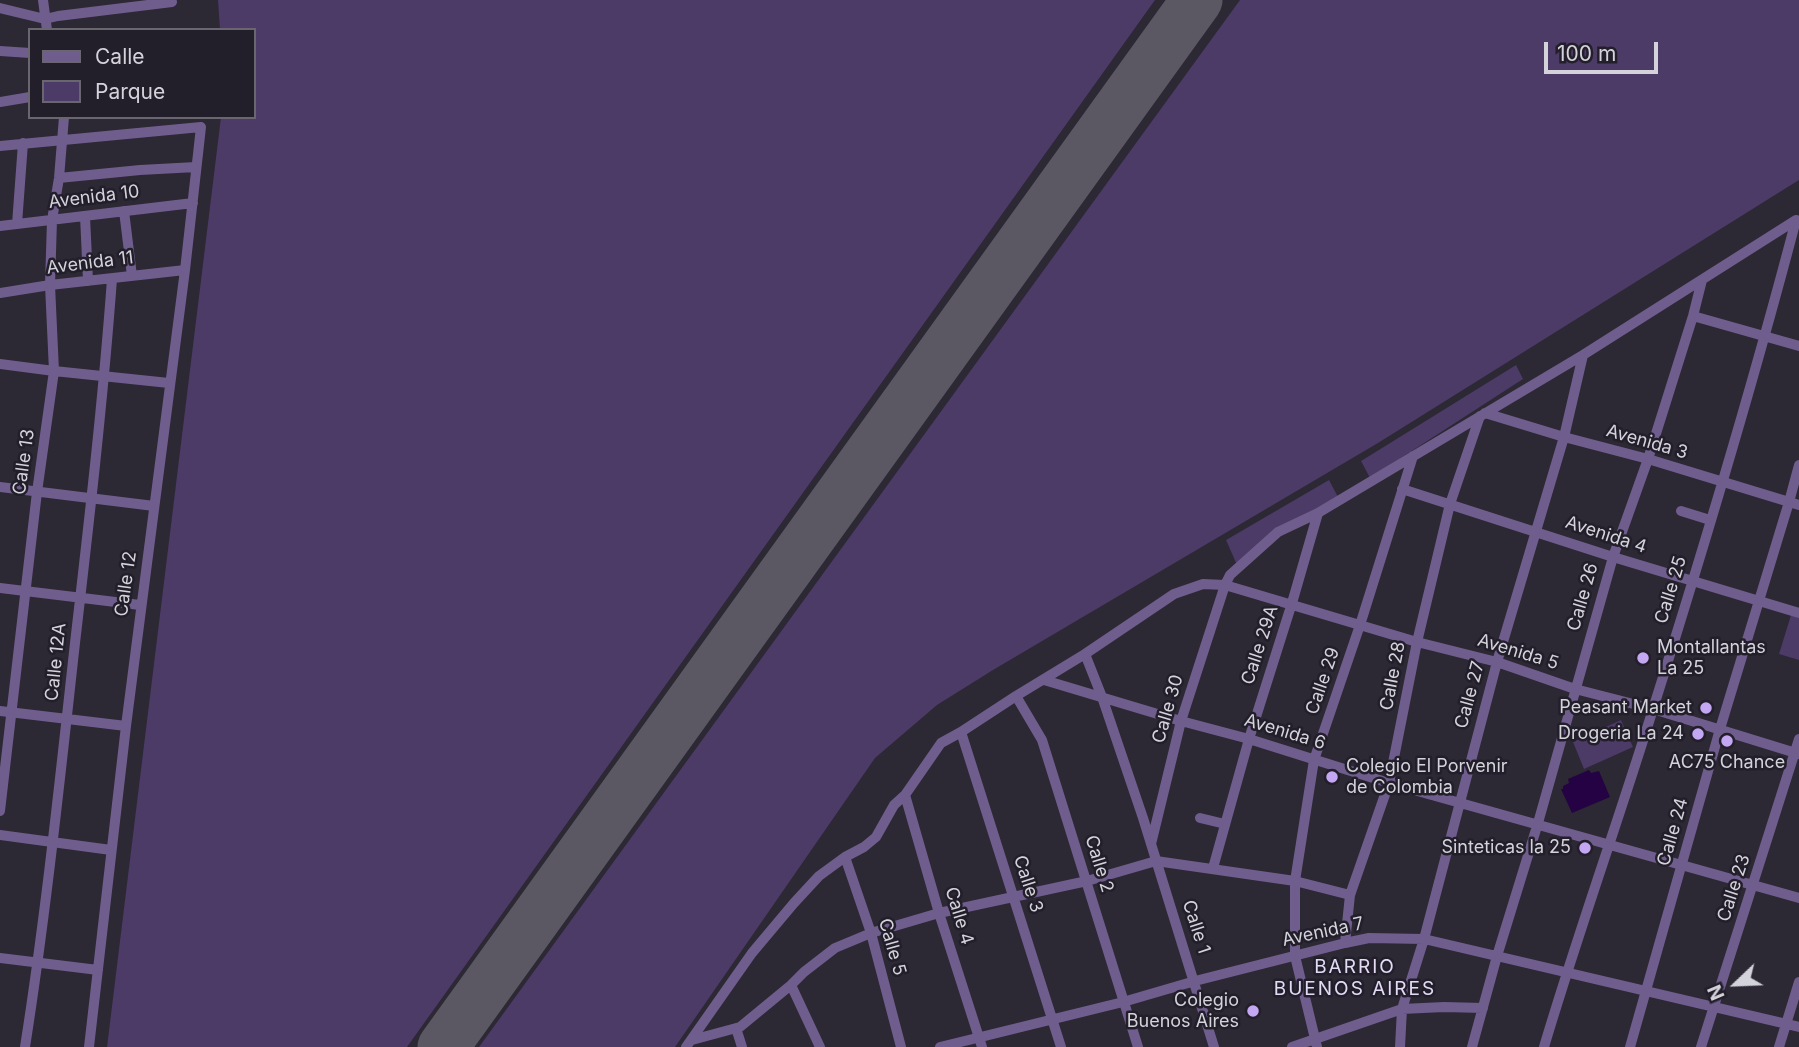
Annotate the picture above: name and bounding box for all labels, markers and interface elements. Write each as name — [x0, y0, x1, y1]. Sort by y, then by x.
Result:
legend — [28, 28, 256, 119]
scale bar — [1547, 28, 1661, 72]
text: 100 m — [1557, 41, 1616, 66]
text: Calle — [95, 44, 145, 69]
text: Parque — [95, 79, 165, 104]
street label: Avenida 10 — [47, 181, 141, 213]
street label: Avenida 11 — [45, 247, 135, 279]
street label: Avenida 3 — [1604, 420, 1690, 464]
street label: Calle 13 — [9, 428, 39, 496]
street label: Avenida 4 — [1563, 512, 1649, 558]
street label: Calle 12 — [111, 550, 141, 618]
street label: Calle 25 — [1651, 554, 1691, 626]
street label: Calle 26 — [1563, 561, 1603, 633]
street label: Calle 29A — [1237, 603, 1283, 687]
street label: Calle 12A — [41, 622, 71, 702]
street label: Avenida 5 — [1475, 629, 1561, 675]
place label: Montallantas La 25 — [1657, 637, 1766, 680]
street label: Calle 28 — [1376, 640, 1410, 712]
street label: Calle 29 — [1301, 645, 1345, 717]
marker: Montallantas La 25 — [1635, 650, 1651, 666]
street label: Calle 27 — [1451, 659, 1489, 731]
street label: Calle 30 — [1148, 672, 1188, 746]
place label: Peasant Market — [1559, 697, 1692, 719]
marker: Peasant Market — [1698, 700, 1714, 716]
street label: Avenida 6 — [1242, 709, 1328, 755]
place label: Drogeria La 24 — [1558, 723, 1684, 745]
marker: Drogeria La 24 — [1690, 726, 1706, 742]
marker: AC75 Chance — [1719, 733, 1735, 749]
place label: AC75 Chance — [1669, 752, 1785, 774]
place label: Colegio El Porvenir de Colombia — [1346, 756, 1508, 798]
marker: Colegio El Porvenir de Colombia — [1324, 769, 1340, 785]
street label: Calle 24 — [1653, 795, 1693, 869]
street label: Calle 2 — [1080, 833, 1118, 895]
place label: Sinteticas la 25 — [1441, 837, 1571, 859]
marker: Sinteticas la 25 — [1577, 840, 1593, 856]
street label: Calle 23 — [1713, 852, 1755, 924]
street label: Calle 3 — [1009, 853, 1047, 915]
street label: Calle 4 — [940, 885, 978, 947]
street label: Calle 1 — [1177, 898, 1215, 956]
street label: Avenida 7 — [1280, 913, 1366, 951]
street label: Calle 5 — [874, 916, 910, 978]
north arrow — [1701, 949, 1771, 1019]
district label: BARRIO BUENOS AIRES — [1275, 956, 1435, 1000]
text: N — [1703, 981, 1730, 1004]
place label: Colegio Buenos Aires — [1127, 990, 1239, 1032]
marker: Colegio Buenos Aires — [1245, 1003, 1261, 1019]

